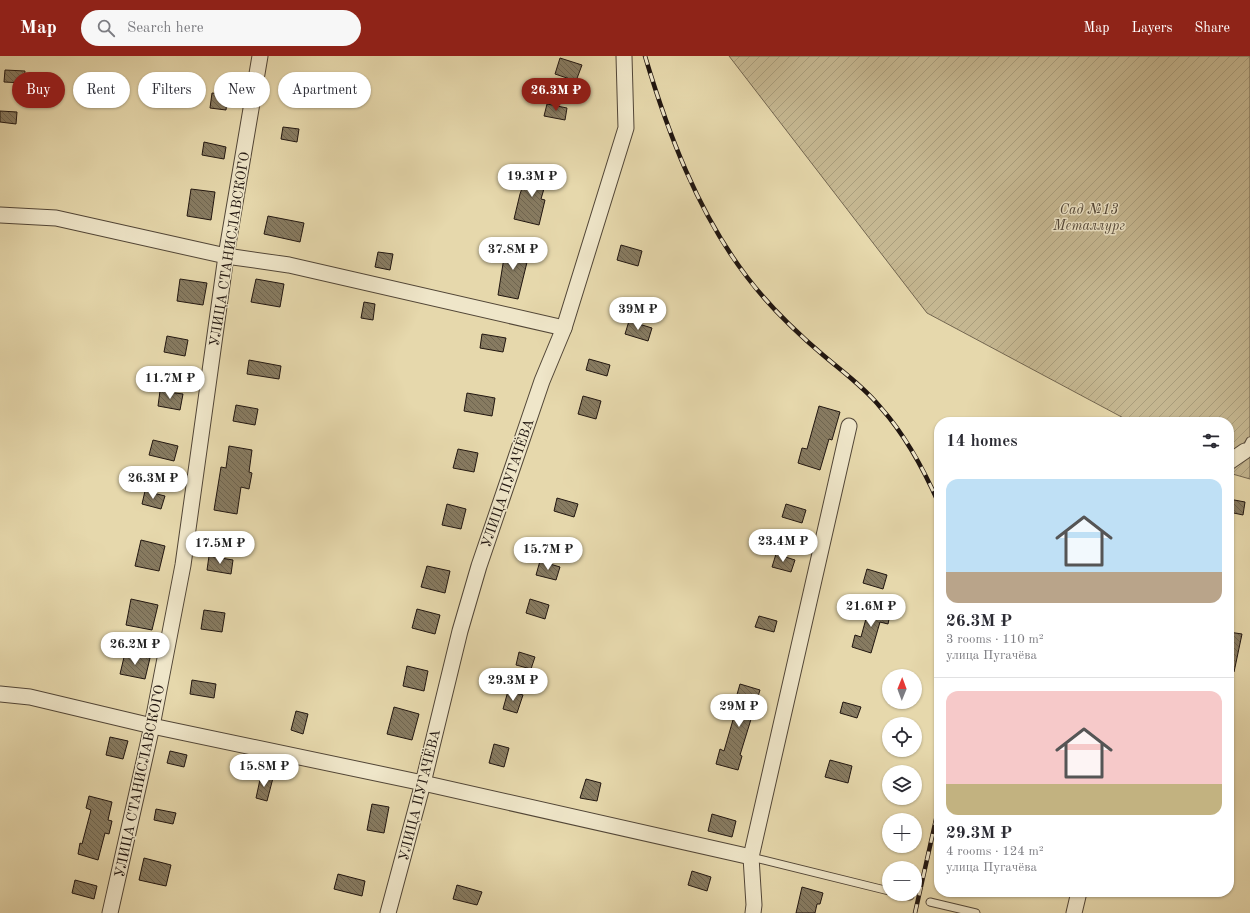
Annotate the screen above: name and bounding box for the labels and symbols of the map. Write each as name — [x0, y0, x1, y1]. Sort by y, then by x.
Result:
pin: 26.3M ₽ — [519, 78, 593, 112]
street label: УЛИЦА СТАНИСЛАВСКОГО — [208, 151, 252, 347]
pin: 19.3M ₽ — [495, 164, 569, 198]
park label: Сад №13 Металлург — [1052, 203, 1125, 234]
pin: 37.8M ₽ — [476, 237, 550, 271]
pin: 39M ₽ — [610, 297, 666, 331]
pin: 11.7M ₽ — [133, 366, 207, 400]
street label: УЛИЦА ПУГАЧЁВА — [476, 416, 537, 550]
pin: 26.3M ₽ — [116, 466, 190, 500]
pin: 23.4M ₽ — [746, 529, 820, 563]
pin: 17.5M ₽ — [183, 531, 257, 565]
pin: 15.7M ₽ — [511, 537, 585, 571]
pin: 21.6M ₽ — [834, 594, 908, 628]
pin: 26.2M ₽ — [98, 632, 172, 666]
pin: 29.3M ₽ — [476, 668, 550, 702]
north arrow — [882, 669, 922, 709]
street label: УЛИЦА СТАНИСЛАВСКОГО — [113, 683, 167, 879]
pin: 29M ₽ — [711, 694, 767, 728]
street label: УЛИЦА ПУГАЧЁВА — [394, 727, 443, 863]
pin: 15.8M ₽ — [227, 754, 301, 788]

